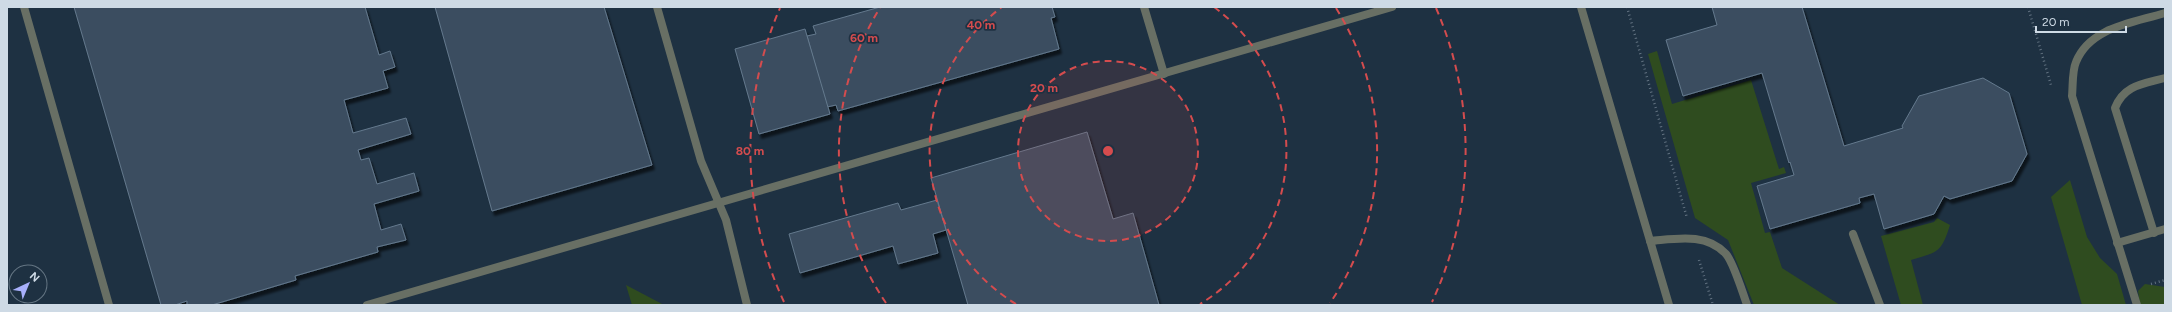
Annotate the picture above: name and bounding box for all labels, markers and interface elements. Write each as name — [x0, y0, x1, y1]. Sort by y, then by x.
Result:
scale bar — [2036, 8, 2126, 34]
text: 20 m — [2042, 15, 2070, 29]
text: 40 m — [967, 18, 995, 32]
text: 60 m — [850, 31, 878, 45]
text: 20 m — [1030, 81, 1058, 95]
text: 80 m — [736, 144, 764, 158]
centre of rings — [1101, 144, 1115, 158]
north arrow — [8, 264, 48, 304]
text: N — [27, 270, 42, 285]

